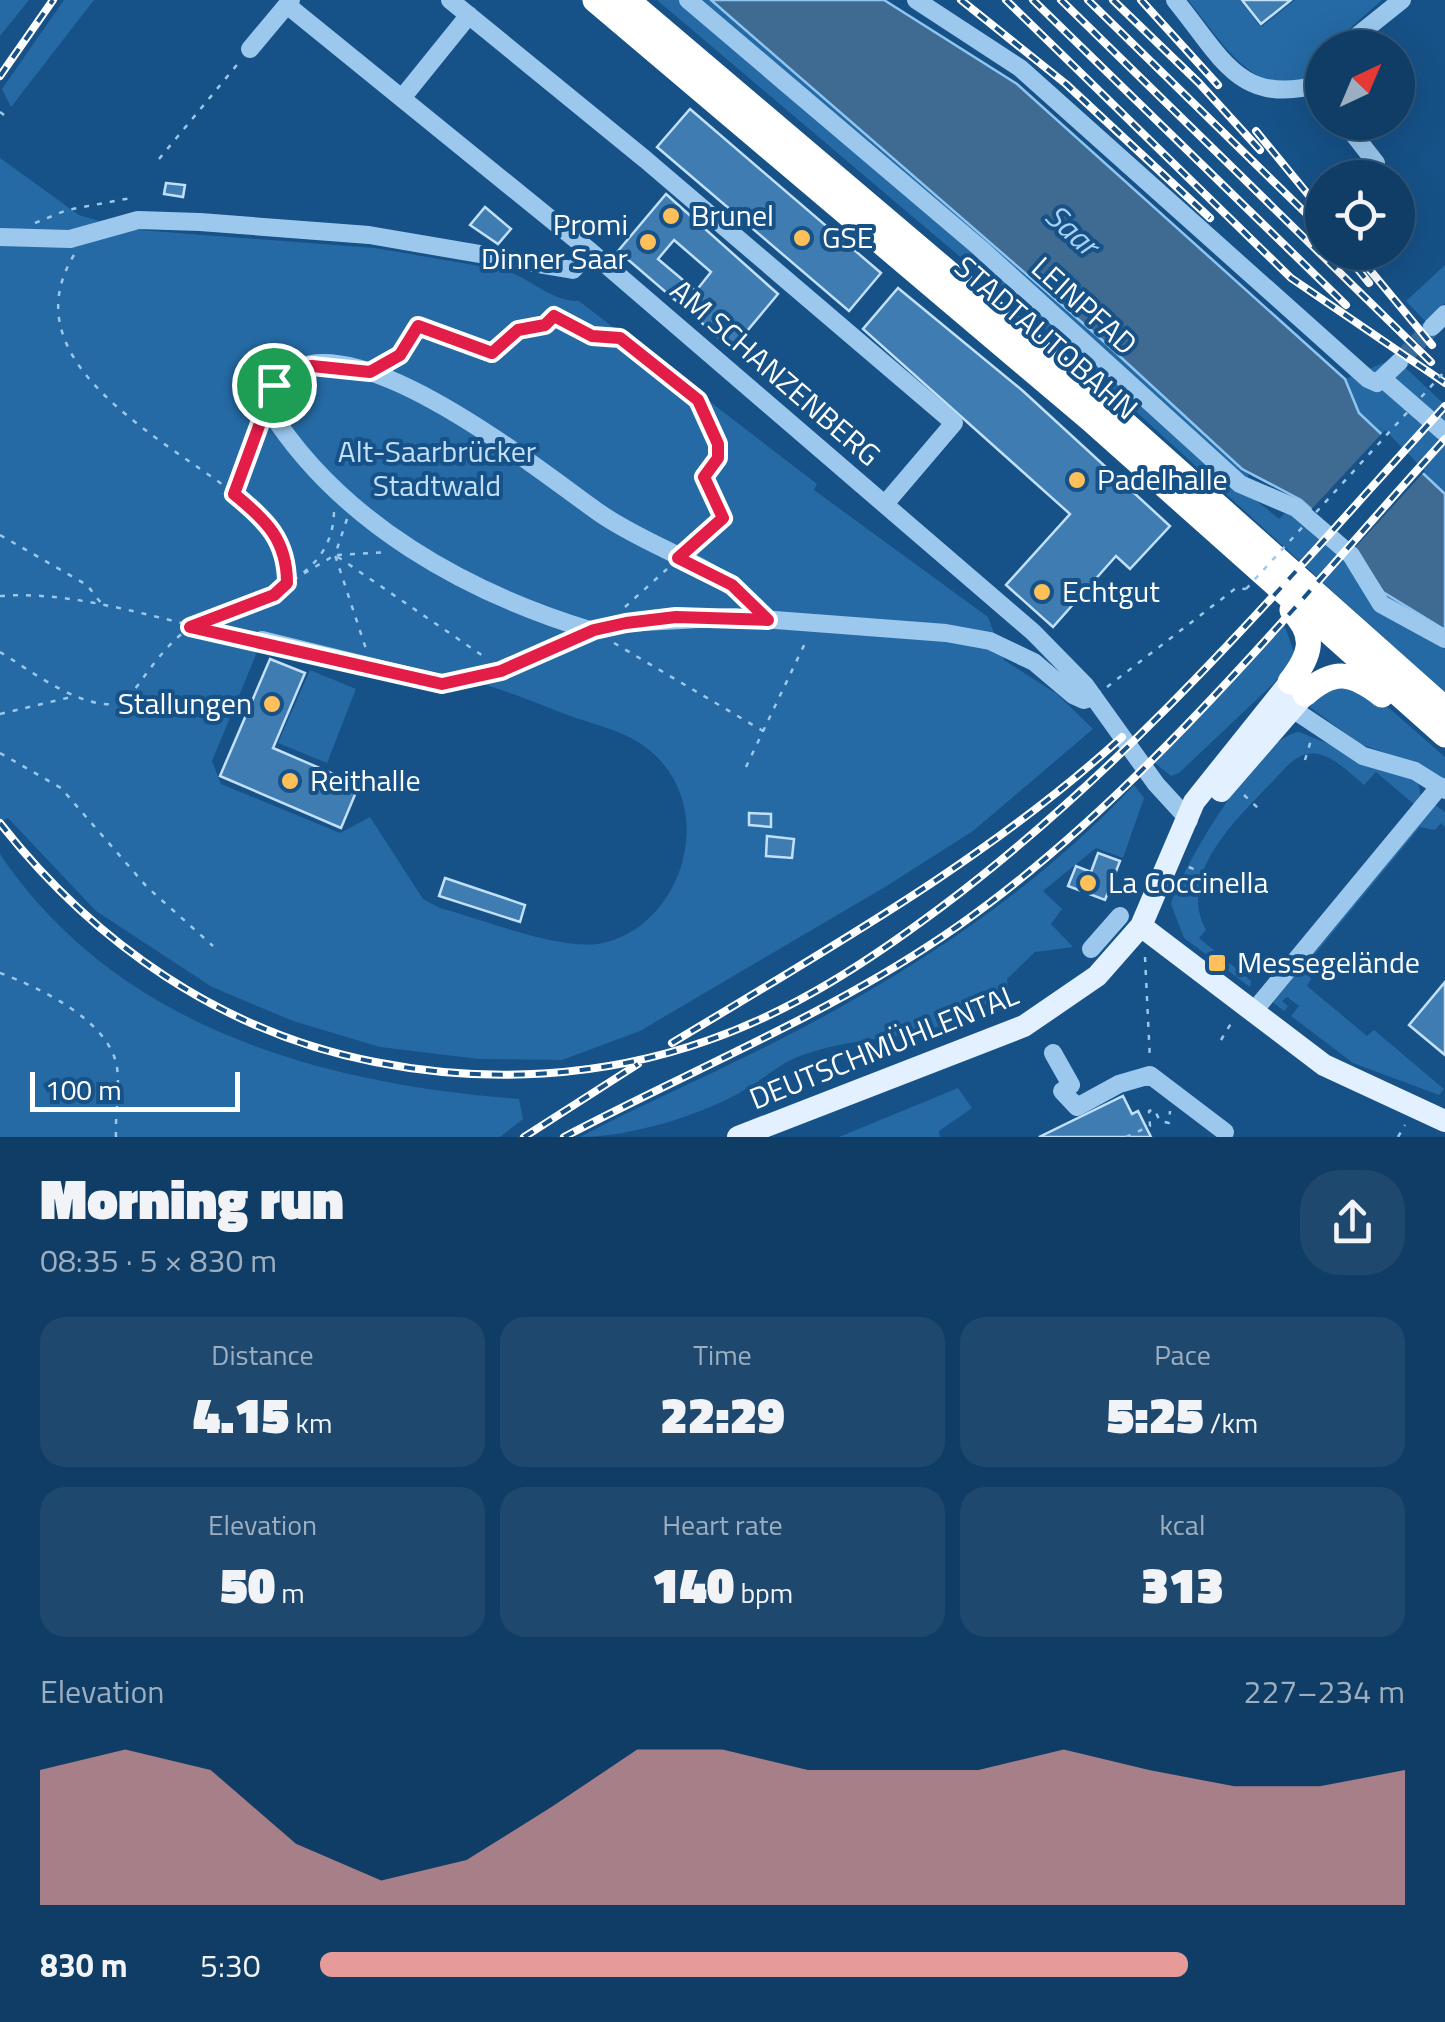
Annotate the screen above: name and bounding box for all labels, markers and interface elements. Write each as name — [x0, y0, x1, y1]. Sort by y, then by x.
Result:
north arrow — [1305, 30, 1415, 140]
map controls — [1305, 30, 1415, 270]
button: locate — [1305, 160, 1415, 270]
place label: Brunel — [691, 192, 774, 238]
water label: Saar — [1035, 192, 1113, 269]
place label: Promi Dinner Saar — [481, 201, 628, 281]
marker: Brunel — [660, 205, 682, 227]
place label: GSE — [822, 214, 873, 260]
marker: GSE — [791, 227, 813, 249]
marker: Promi Dinner Saar — [637, 231, 659, 253]
street label: STADTAUTOBAHN — [945, 244, 1149, 430]
street label: LEINPFAD — [1022, 245, 1148, 365]
street label: AM SCHANZENBERG — [660, 268, 891, 477]
pin — [232, 343, 317, 428]
icon: arrive — [247, 358, 302, 413]
park label: Alt-Saarbrücker Stadtwald — [338, 428, 536, 508]
place label: Padelhalle — [1097, 456, 1228, 502]
marker: Padelhalle — [1066, 469, 1088, 491]
place label: Echtgut — [1062, 568, 1160, 614]
marker: Echtgut — [1031, 581, 1053, 603]
place label: Stallungen — [118, 680, 252, 726]
marker: Stallungen — [261, 693, 283, 715]
place label: Reithalle — [310, 757, 421, 803]
marker: Reithalle — [279, 770, 301, 792]
place label: La Coccinella — [1108, 859, 1269, 905]
marker: La Coccinella — [1077, 872, 1099, 894]
place label: Messegelände — [1237, 939, 1420, 985]
marker: Messegelände — [1206, 952, 1228, 974]
street label: DEUTSCHMÜHLENTAL — [742, 971, 1025, 1121]
scale bar — [30, 1067, 240, 1112]
text: 100 m — [45, 1068, 122, 1111]
text: Morning run — [40, 1157, 344, 1240]
button: share — [1300, 1170, 1405, 1275]
text: 08:35 · 5 × 830 m — [40, 1236, 277, 1284]
text: Distance — [211, 1333, 314, 1376]
text: Time — [693, 1333, 752, 1376]
text: Pace — [1154, 1333, 1211, 1376]
text: 4.15 — [193, 1376, 289, 1452]
text: 22:29 — [660, 1376, 785, 1452]
text: 5:25 — [1107, 1376, 1204, 1452]
text: km — [289, 1401, 332, 1444]
text: /km — [1204, 1401, 1258, 1444]
text: Elevation — [208, 1503, 317, 1546]
text: Heart rate — [662, 1503, 783, 1546]
text: kcal — [1160, 1503, 1205, 1546]
text: 50 — [220, 1546, 275, 1622]
text: 140 — [652, 1546, 734, 1622]
text: 313 — [1141, 1546, 1224, 1622]
text: m — [275, 1571, 305, 1614]
text: bpm — [734, 1571, 793, 1614]
text: Elevation — [40, 1667, 164, 1715]
text: 227–234 m — [1243, 1667, 1405, 1715]
text: 830 m — [40, 1941, 128, 1989]
text: 5:30 — [200, 1941, 261, 1989]

